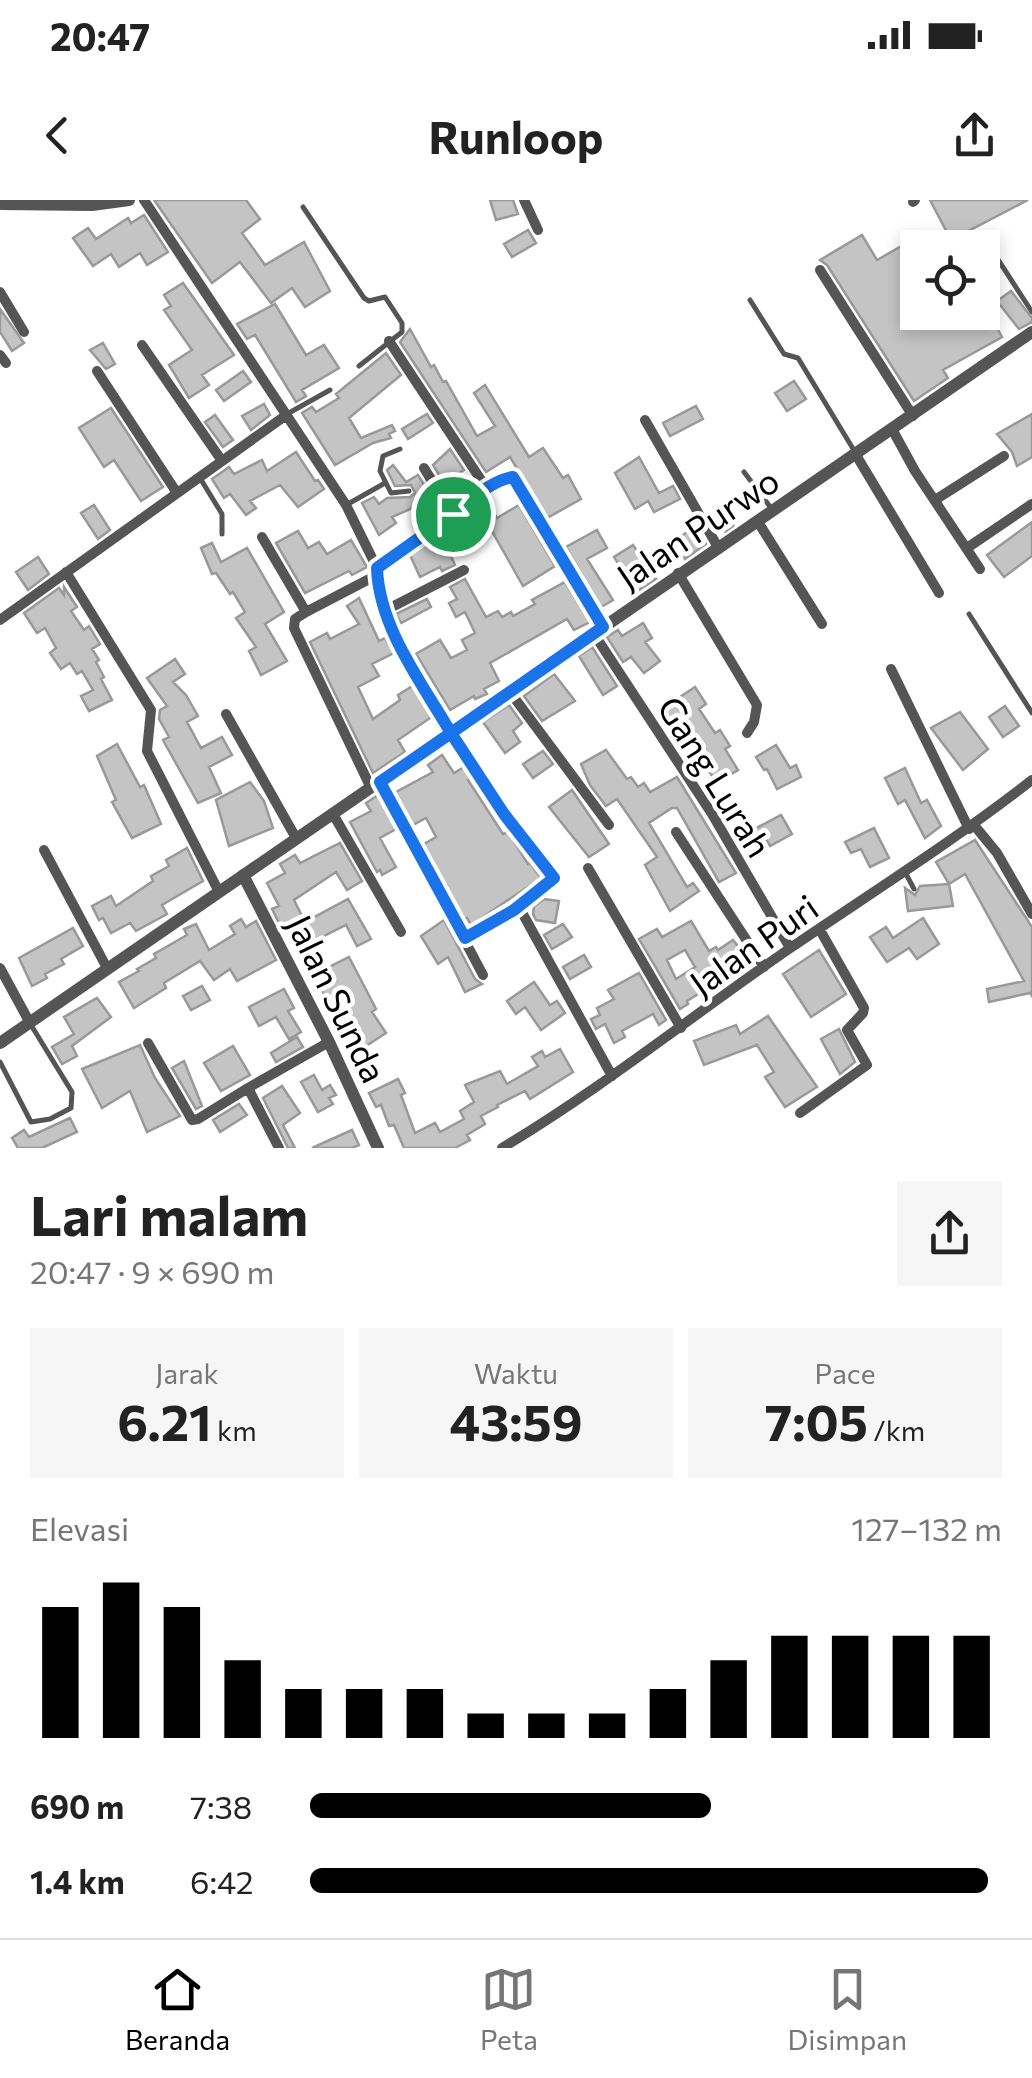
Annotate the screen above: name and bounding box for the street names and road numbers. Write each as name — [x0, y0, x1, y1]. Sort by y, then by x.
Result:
street label: Jalan Purwo — [608, 457, 786, 597]
street label: Gang Lurah — [650, 688, 782, 864]
street label: Jalan Puri — [680, 884, 826, 1004]
street label: Jalan Sunda — [279, 907, 397, 1089]

